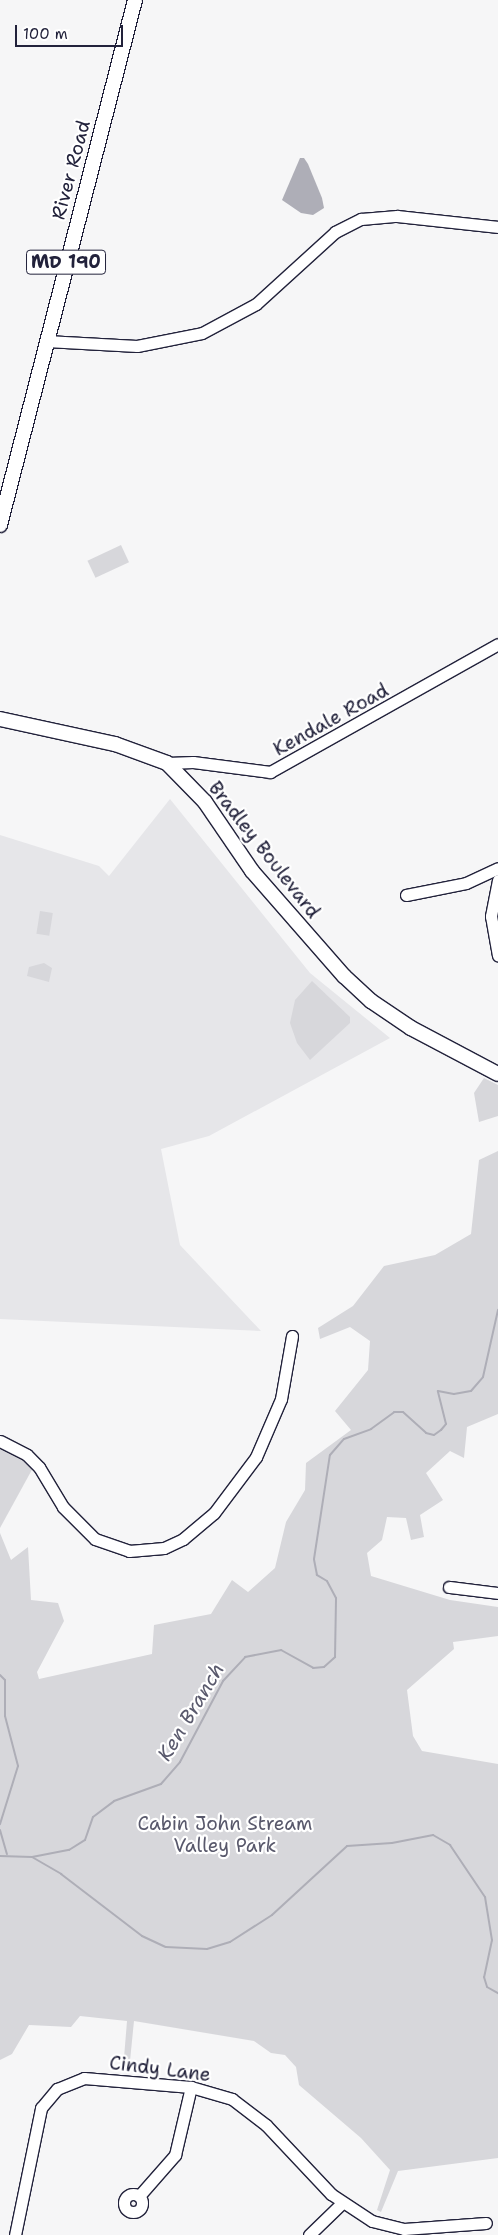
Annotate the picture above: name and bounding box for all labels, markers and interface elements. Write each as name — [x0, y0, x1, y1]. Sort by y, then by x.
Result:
scale bar — [18, 15, 125, 47]
text: 100 m — [23, 24, 68, 44]
street label: River Road — [47, 118, 95, 222]
road number: MD 190 — [26, 246, 106, 278]
street label: Kendale Road — [269, 679, 393, 761]
street label: Bradley Boulevard — [204, 777, 324, 923]
water label: Ken Branch — [152, 1659, 230, 1765]
park label: Cabin John Stream Valley Park — [138, 1813, 312, 1857]
street label: Cindy Lane — [108, 2051, 212, 2087]

